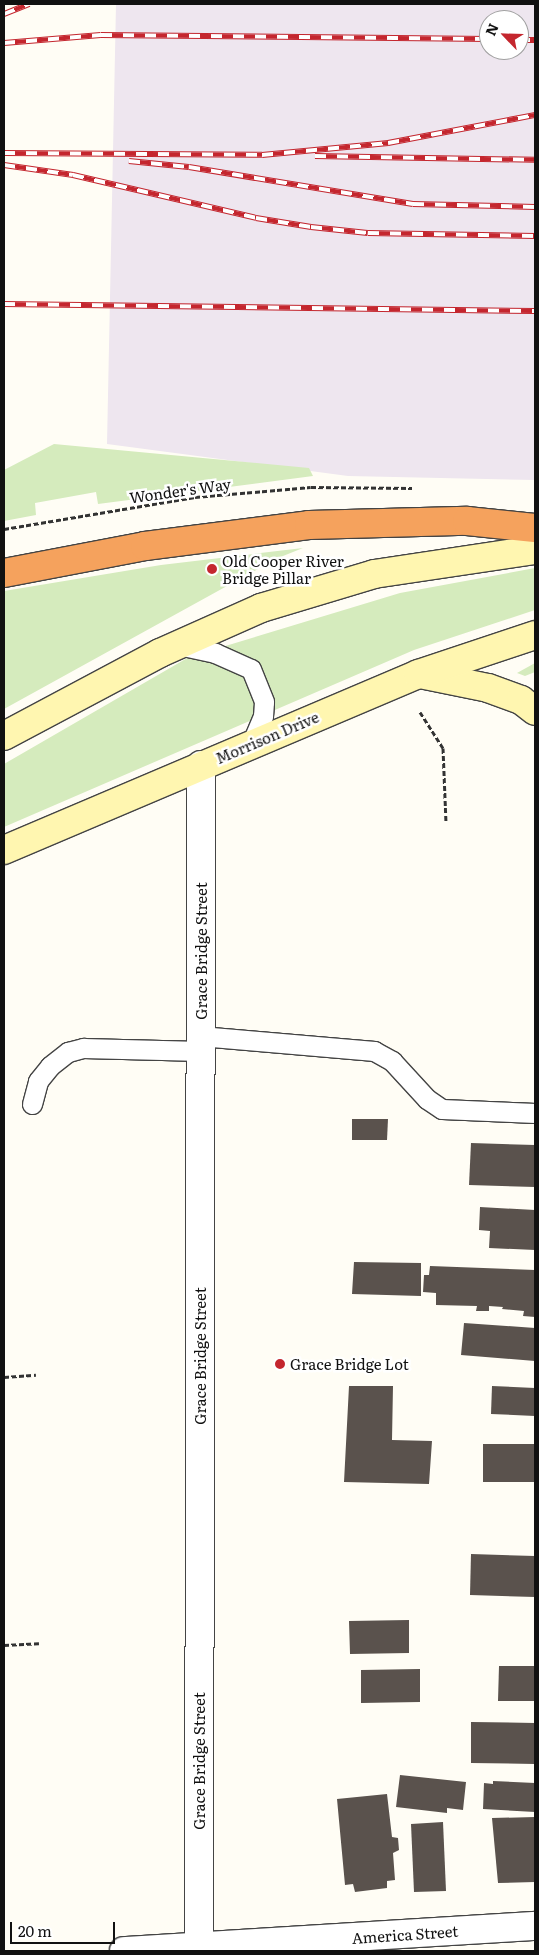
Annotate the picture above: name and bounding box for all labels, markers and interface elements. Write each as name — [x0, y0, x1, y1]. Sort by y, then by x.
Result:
north arrow — [479, 10, 529, 60]
text: N — [480, 20, 503, 39]
street label: Wonder's Way — [128, 474, 232, 506]
place label: Old Cooper River Bridge Pillar — [222, 551, 344, 586]
marker: Old Cooper River Bridge Pillar — [206, 563, 218, 575]
street label: Morrison Drive — [213, 707, 321, 767]
street label: Grace Bridge Street — [192, 882, 210, 1020]
street label: Grace Bridge Street — [191, 1287, 209, 1425]
place label: Grace Bridge Lot — [290, 1355, 409, 1373]
marker: Grace Bridge Lot — [274, 1358, 286, 1370]
street label: Grace Bridge Street — [190, 1692, 208, 1830]
scale bar — [12, 1912, 118, 1944]
text: 20 m — [18, 1919, 52, 1942]
street label: America Street — [351, 1921, 459, 1947]

